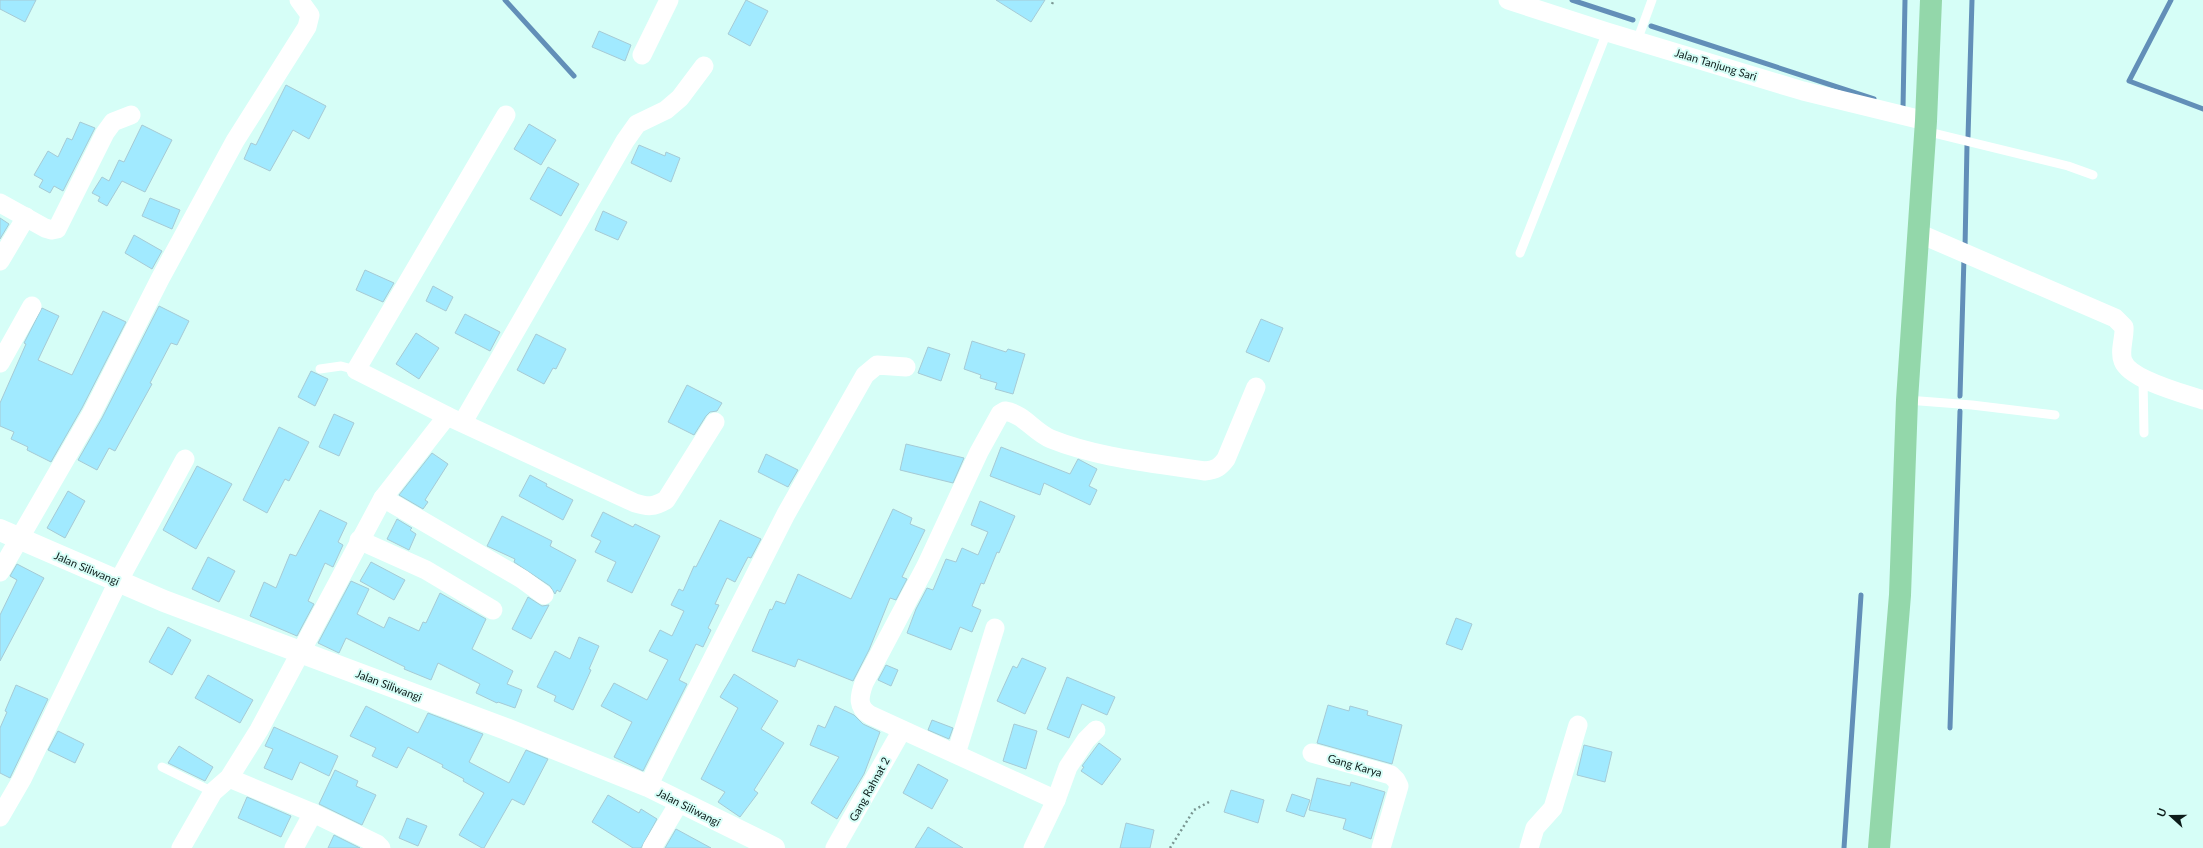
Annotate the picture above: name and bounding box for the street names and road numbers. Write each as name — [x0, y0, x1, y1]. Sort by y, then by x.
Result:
street label: Jalan Tanjung Sari — [1674, 45, 1759, 83]
street label: Jalan Siliwangi — [53, 548, 122, 588]
street label: Jalan Siliwangi — [354, 667, 424, 704]
street label: Gang Karya — [1326, 751, 1384, 779]
street label: Gang Rahnat 2 — [846, 755, 892, 823]
street label: Jalan Siliwangi — [655, 785, 723, 829]

